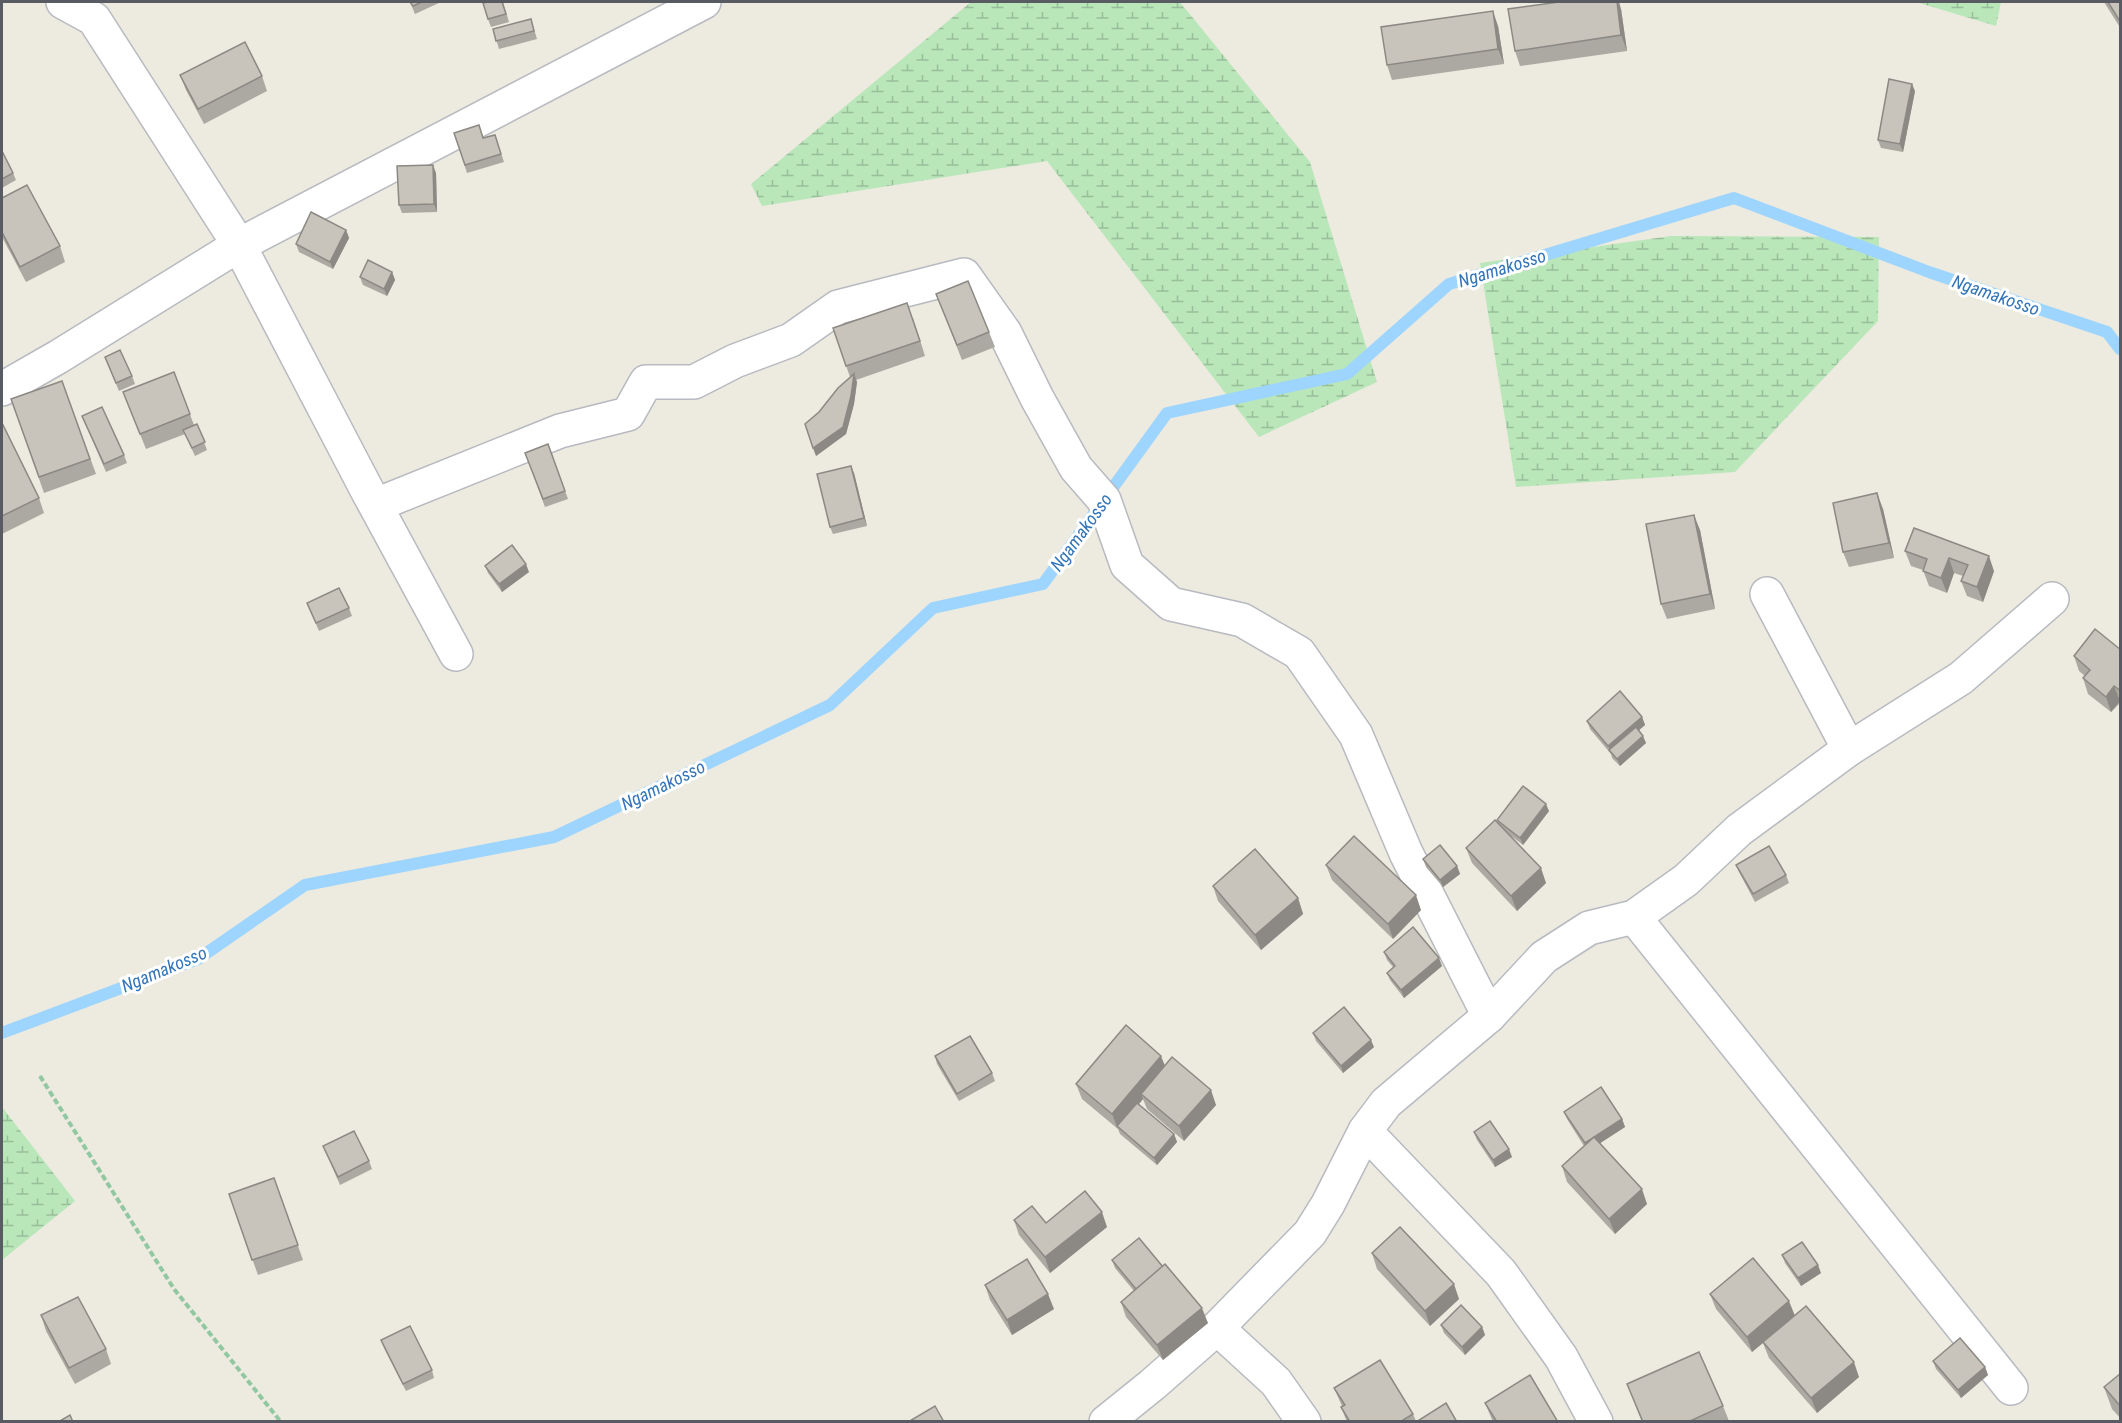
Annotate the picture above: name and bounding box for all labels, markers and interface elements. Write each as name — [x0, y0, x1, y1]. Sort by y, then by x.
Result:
water label: Ngamakosso — [1456, 245, 1548, 291]
water label: Ngamakosso — [1950, 270, 2042, 320]
water label: Ngamakosso — [1046, 489, 1116, 575]
water label: Ngamakosso — [618, 756, 708, 814]
water label: Ngamakosso — [118, 942, 210, 996]

